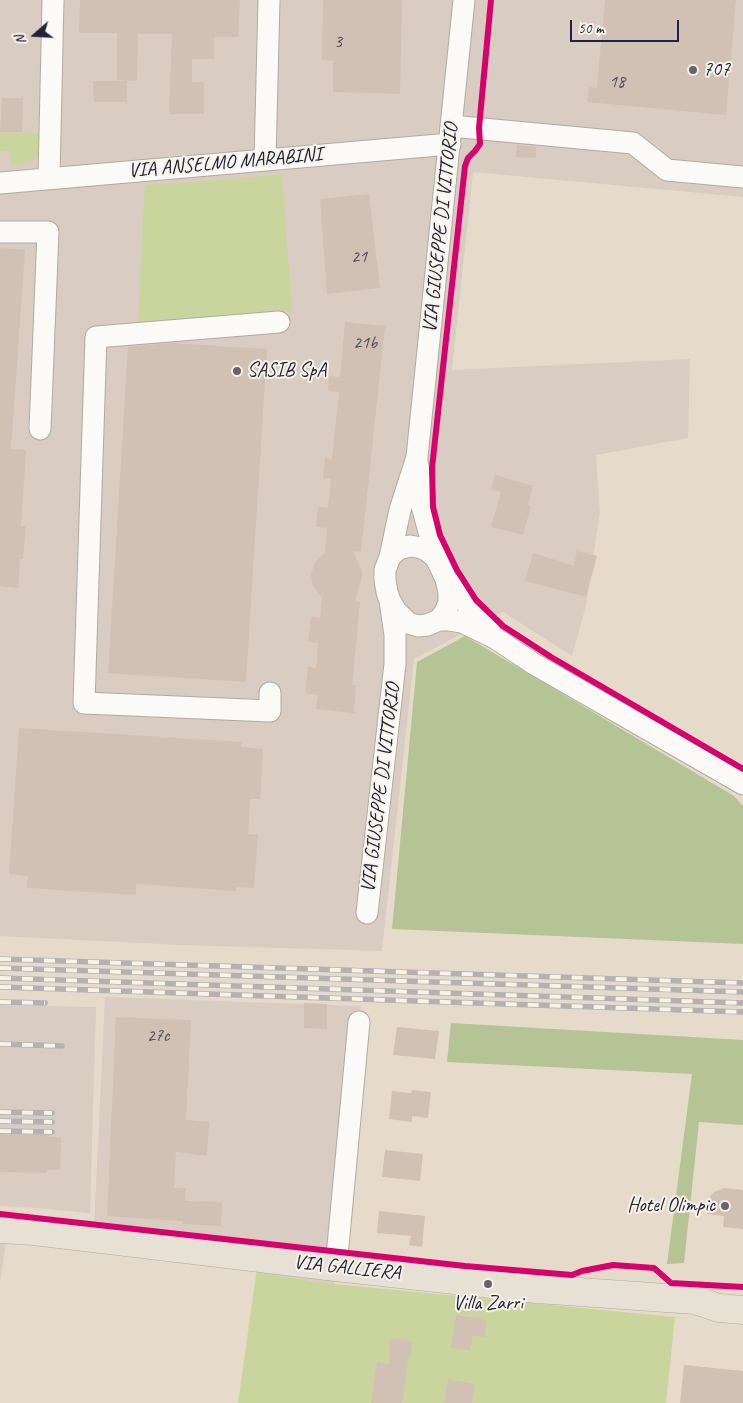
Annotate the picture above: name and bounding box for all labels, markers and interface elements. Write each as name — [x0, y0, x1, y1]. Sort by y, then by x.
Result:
north arrow — [10, 10, 60, 60]
scale bar — [573, 10, 682, 42]
text: 50 m — [578, 19, 604, 38]
house number: 3 — [334, 31, 342, 53]
text: N — [11, 33, 30, 47]
place label: 707 — [703, 58, 730, 82]
marker: 707 — [687, 64, 699, 76]
house number: 18 — [609, 71, 625, 93]
street label: VIA GIUSEPPE DI VITTORIO — [418, 122, 464, 334]
street label: VIA ANSELMO MARABINI — [127, 143, 323, 183]
house number: 21 — [351, 246, 367, 268]
house number: 21b — [353, 332, 377, 354]
place label: SASIB SpA — [247, 359, 326, 383]
marker: SASIB SpA — [231, 365, 243, 377]
street label: VIA GIUSEPPE DI VITTORIO — [356, 682, 406, 894]
house number: 27c — [147, 1025, 169, 1047]
place label: Hotel Olimpic — [627, 1194, 715, 1218]
marker: Hotel Olimpic — [719, 1200, 731, 1212]
street label: VIA GALLIERA — [293, 1250, 401, 1286]
marker: Villa Zarri — [482, 1278, 494, 1290]
place label: Villa Zarri — [453, 1292, 523, 1316]

